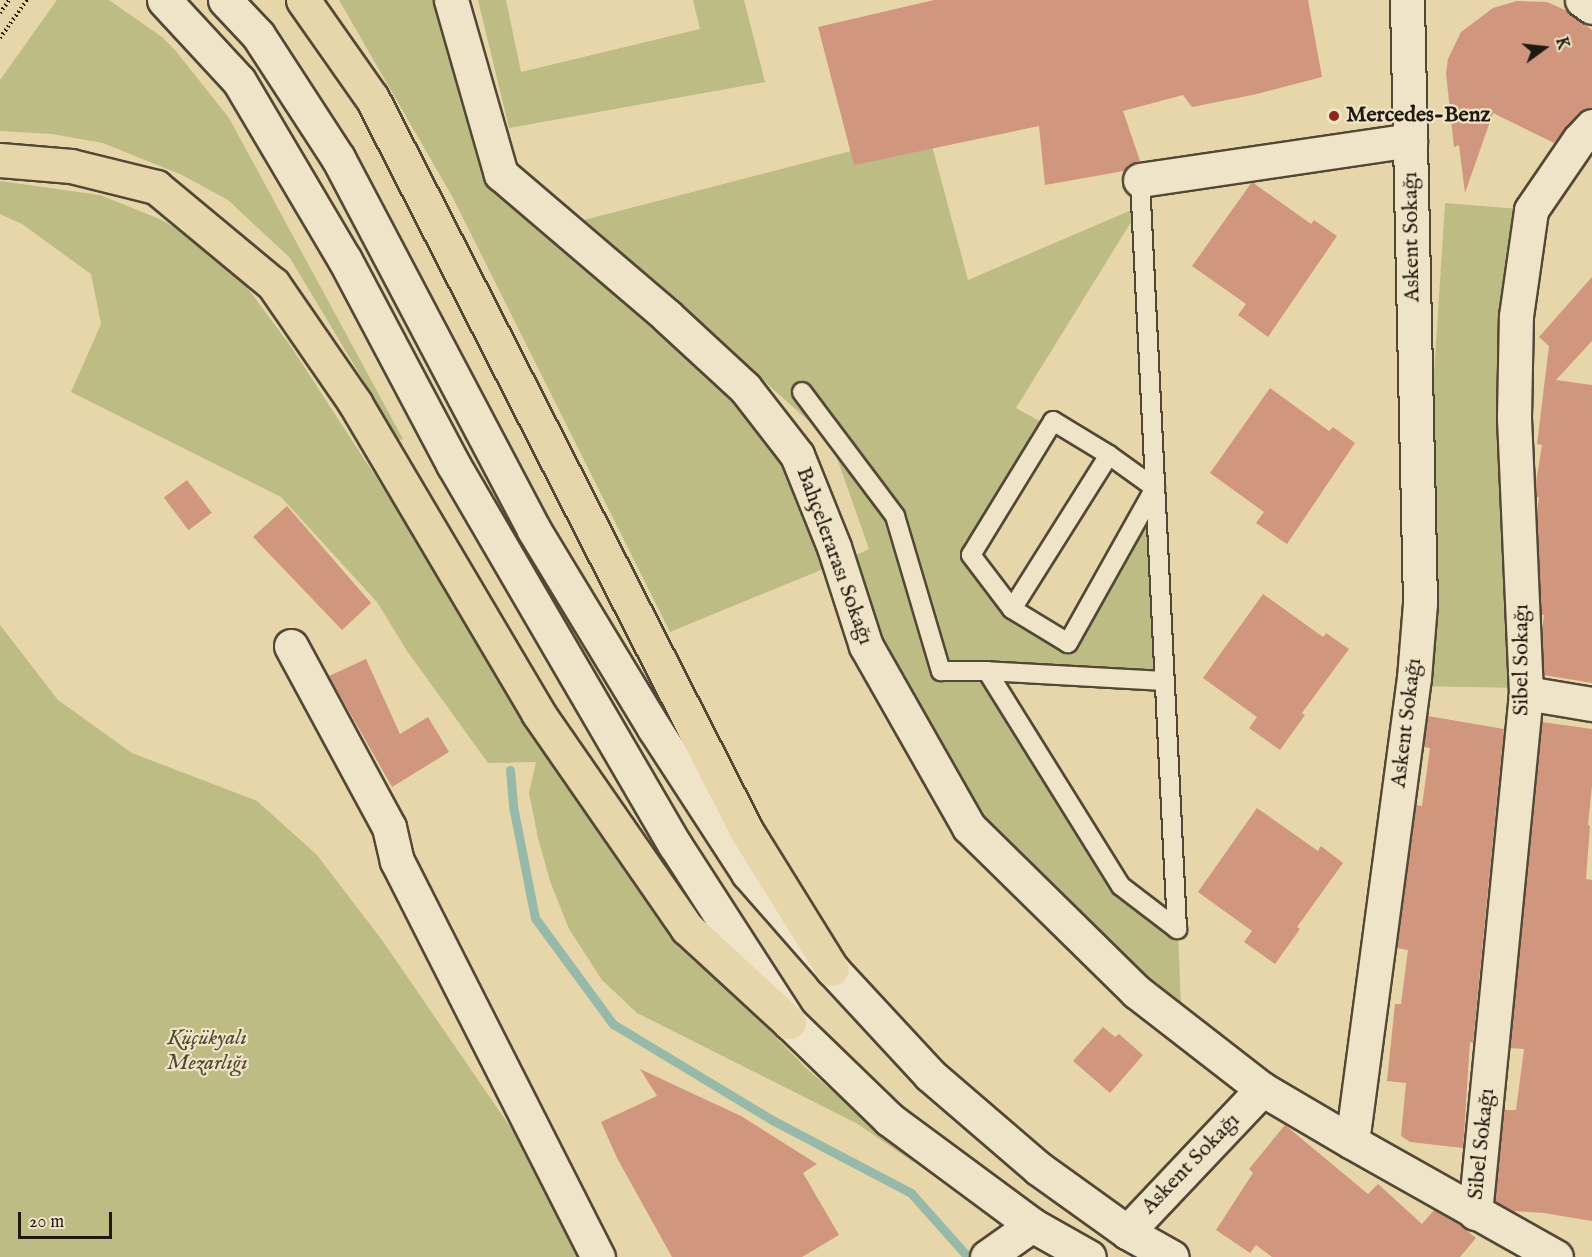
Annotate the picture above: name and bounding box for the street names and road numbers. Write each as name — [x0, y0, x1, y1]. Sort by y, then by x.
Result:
street label: Askent Sokağı — [1398, 172, 1426, 302]
street label: Bahçelerarası Sokağı — [790, 464, 878, 648]
street label: Sibel Sokağı — [1509, 604, 1535, 716]
street label: Askent Sokağı — [1386, 657, 1428, 789]
street label: Sibel Sokağı — [1463, 1087, 1501, 1201]
street label: Askent Sokağı — [1136, 1108, 1246, 1220]

